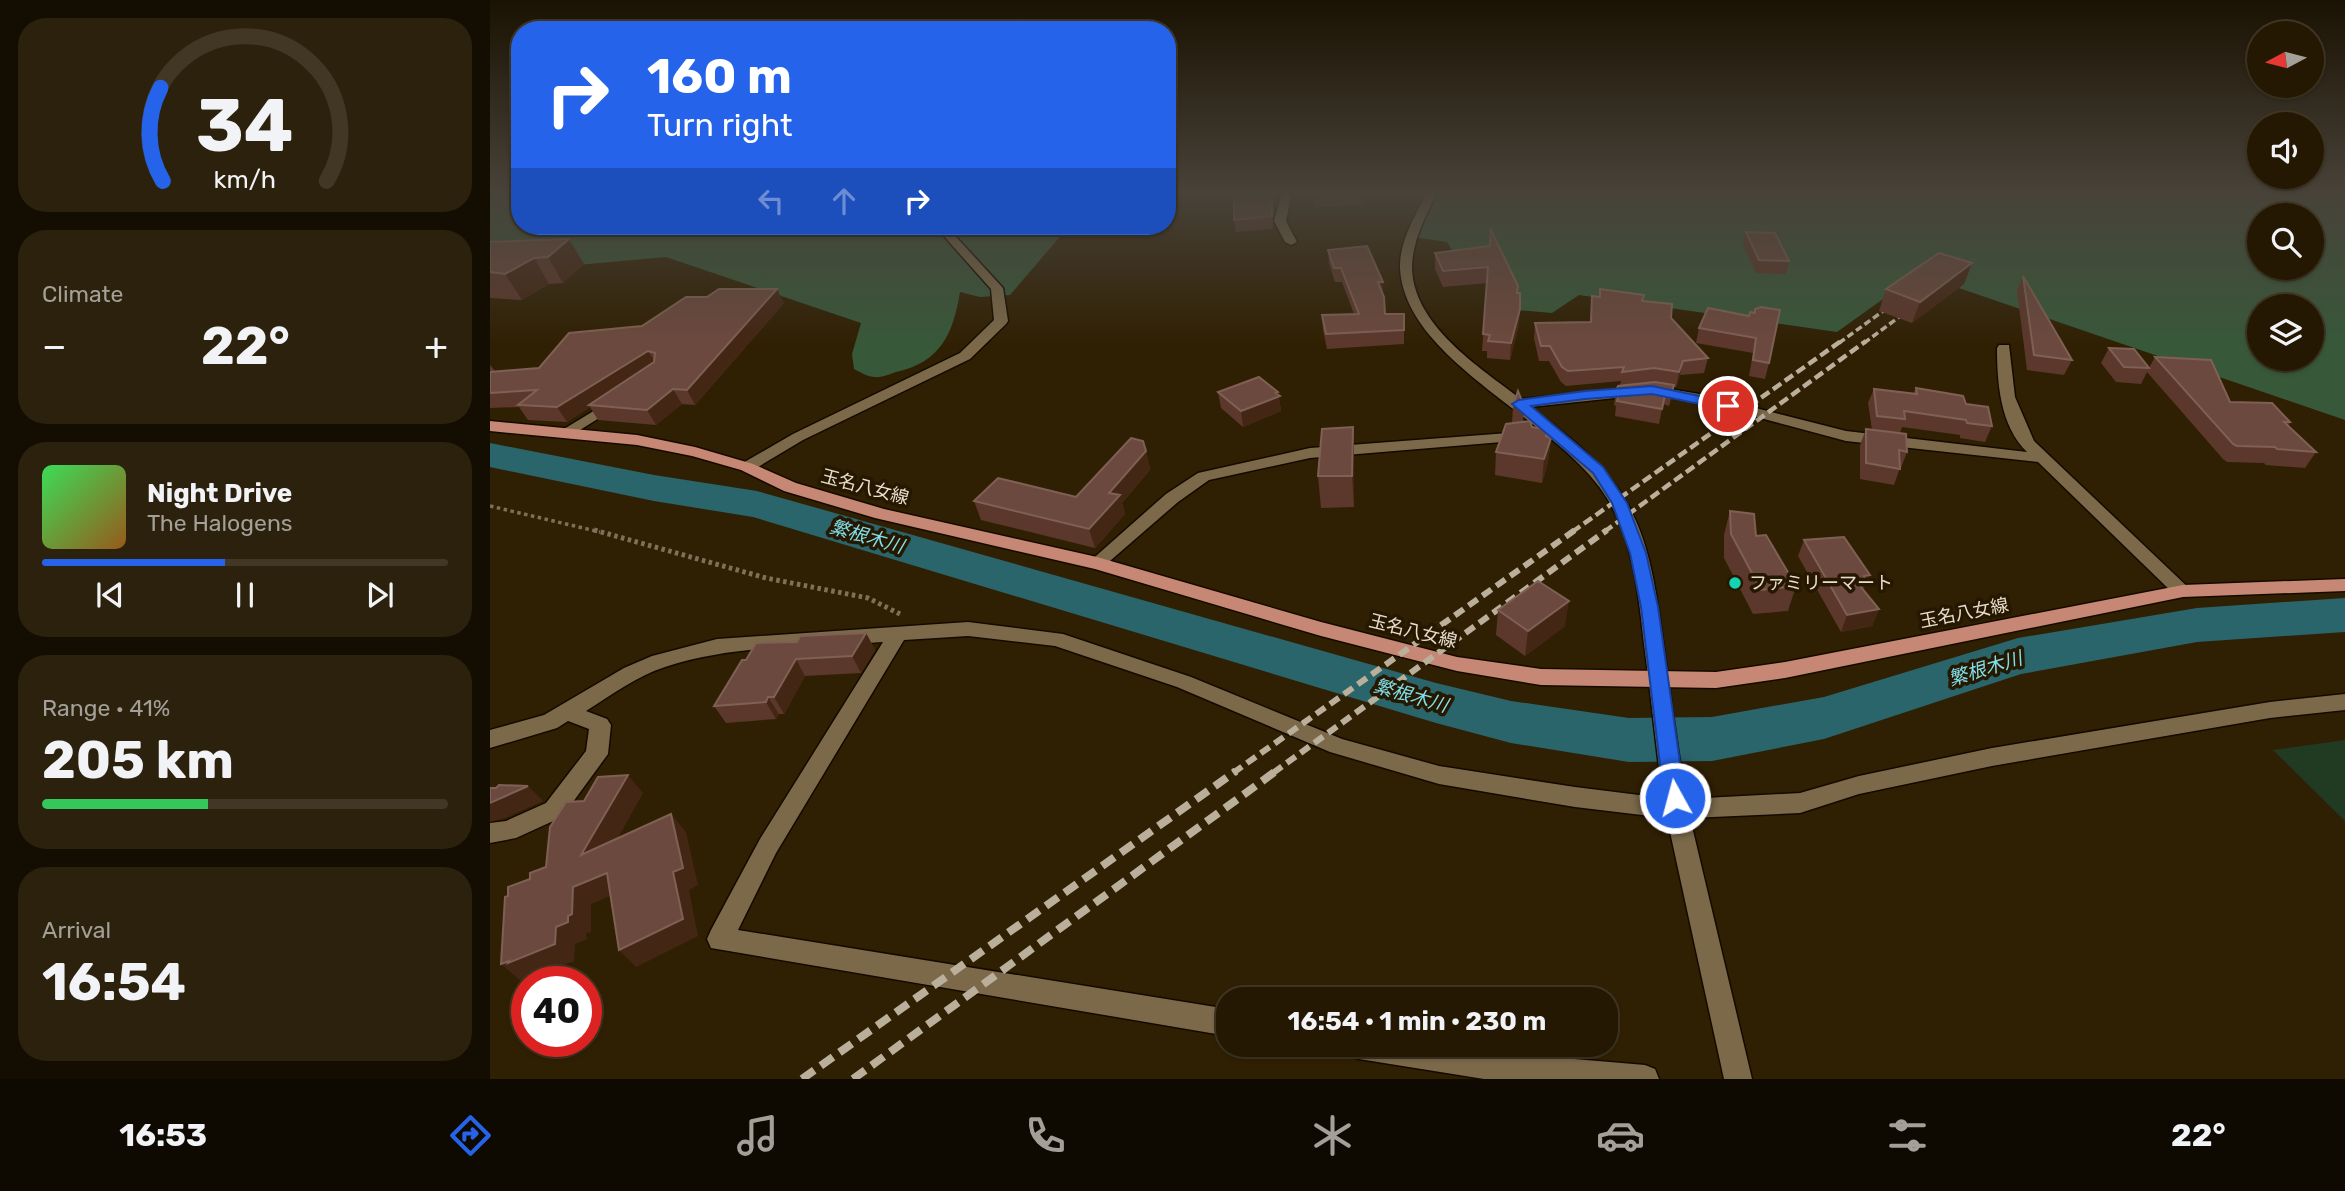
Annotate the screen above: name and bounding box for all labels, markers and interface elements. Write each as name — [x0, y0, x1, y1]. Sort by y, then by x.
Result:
north arrow — [2247, 21, 2324, 98]
map controls — [2247, 21, 2324, 371]
text: 160 m — [647, 47, 792, 105]
icon: right — [532, 49, 623, 140]
text: 34 — [196, 83, 294, 169]
text: Turn right — [647, 106, 792, 144]
button: sound — [2247, 112, 2324, 189]
text: km/h — [214, 165, 276, 194]
icon: left — [752, 182, 790, 220]
icon: ahead — [825, 182, 863, 220]
icon: right — [898, 182, 936, 220]
button: search — [2247, 203, 2324, 280]
text: Climate — [42, 280, 123, 308]
button: layers — [2247, 294, 2324, 371]
text: 22° — [201, 315, 290, 377]
text: − — [42, 323, 67, 369]
text: + — [424, 323, 448, 369]
pin — [1698, 376, 1758, 436]
icon: arrive — [1709, 387, 1747, 425]
street label: 玉名八女線 — [819, 465, 911, 509]
text: Night Drive — [147, 478, 292, 509]
text: The Halogens — [147, 509, 293, 537]
water label: 繁根木川 — [827, 515, 908, 559]
place label: ファミリーマート — [1749, 572, 1893, 594]
marker: ファミリーマート — [1727, 575, 1743, 591]
icon: previous — [91, 576, 129, 614]
icon: pause — [226, 576, 264, 614]
icon: next — [361, 576, 399, 614]
street label: 玉名八女線 — [1918, 594, 2010, 632]
street label: 玉名八女線 — [1367, 609, 1459, 653]
water label: 繁根木川 — [1945, 646, 2027, 691]
water label: 繁根木川 — [1371, 674, 1452, 718]
text: Range · 41% — [42, 694, 170, 722]
text: 205 km — [42, 729, 234, 791]
position arrow — [1638, 761, 1712, 835]
text: Arrival — [42, 916, 111, 944]
text: 16:54 — [42, 951, 186, 1013]
speed limit sign: 40 — [511, 966, 602, 1057]
text: 16:54 · 1 min · 230 m — [1288, 1006, 1546, 1037]
icon: directions — [446, 1111, 495, 1160]
icon: music — [733, 1111, 782, 1160]
icon: phone — [1021, 1111, 1070, 1160]
icon: climate — [1308, 1111, 1357, 1160]
icon: car — [1596, 1111, 1645, 1160]
icon: filters — [1883, 1111, 1932, 1160]
text: 16:53 — [119, 1116, 207, 1154]
text: 22° — [2171, 1116, 2226, 1154]

